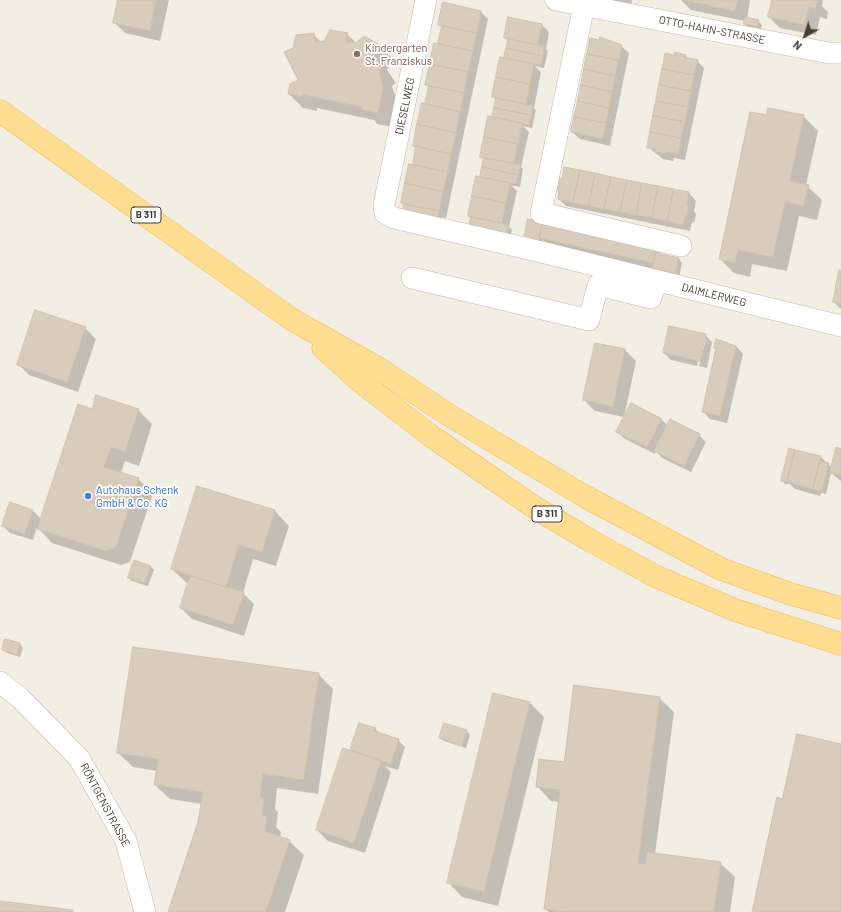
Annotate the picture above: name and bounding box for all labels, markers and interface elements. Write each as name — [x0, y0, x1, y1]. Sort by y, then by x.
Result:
street label: OTTO-HAHN-STRASSE — [658, 13, 766, 47]
north arrow — [785, 16, 825, 56]
text: N — [790, 38, 804, 53]
place label: Kindergarten St. Franziskus — [365, 41, 432, 67]
marker: Kindergarten St. Franziskus — [352, 49, 362, 59]
street label: DIESELWEG — [392, 76, 418, 136]
road number: B 311 — [131, 207, 161, 223]
street label: DAIMLERWEG — [680, 281, 748, 309]
place label: Autohaus Schenk GmbH & Co. KG — [96, 483, 179, 509]
marker: Autohaus Schenk GmbH & Co. KG — [83, 491, 93, 501]
road number: B 311 — [532, 506, 562, 522]
street label: RÖNTGENSTRASSE — [77, 761, 133, 849]

